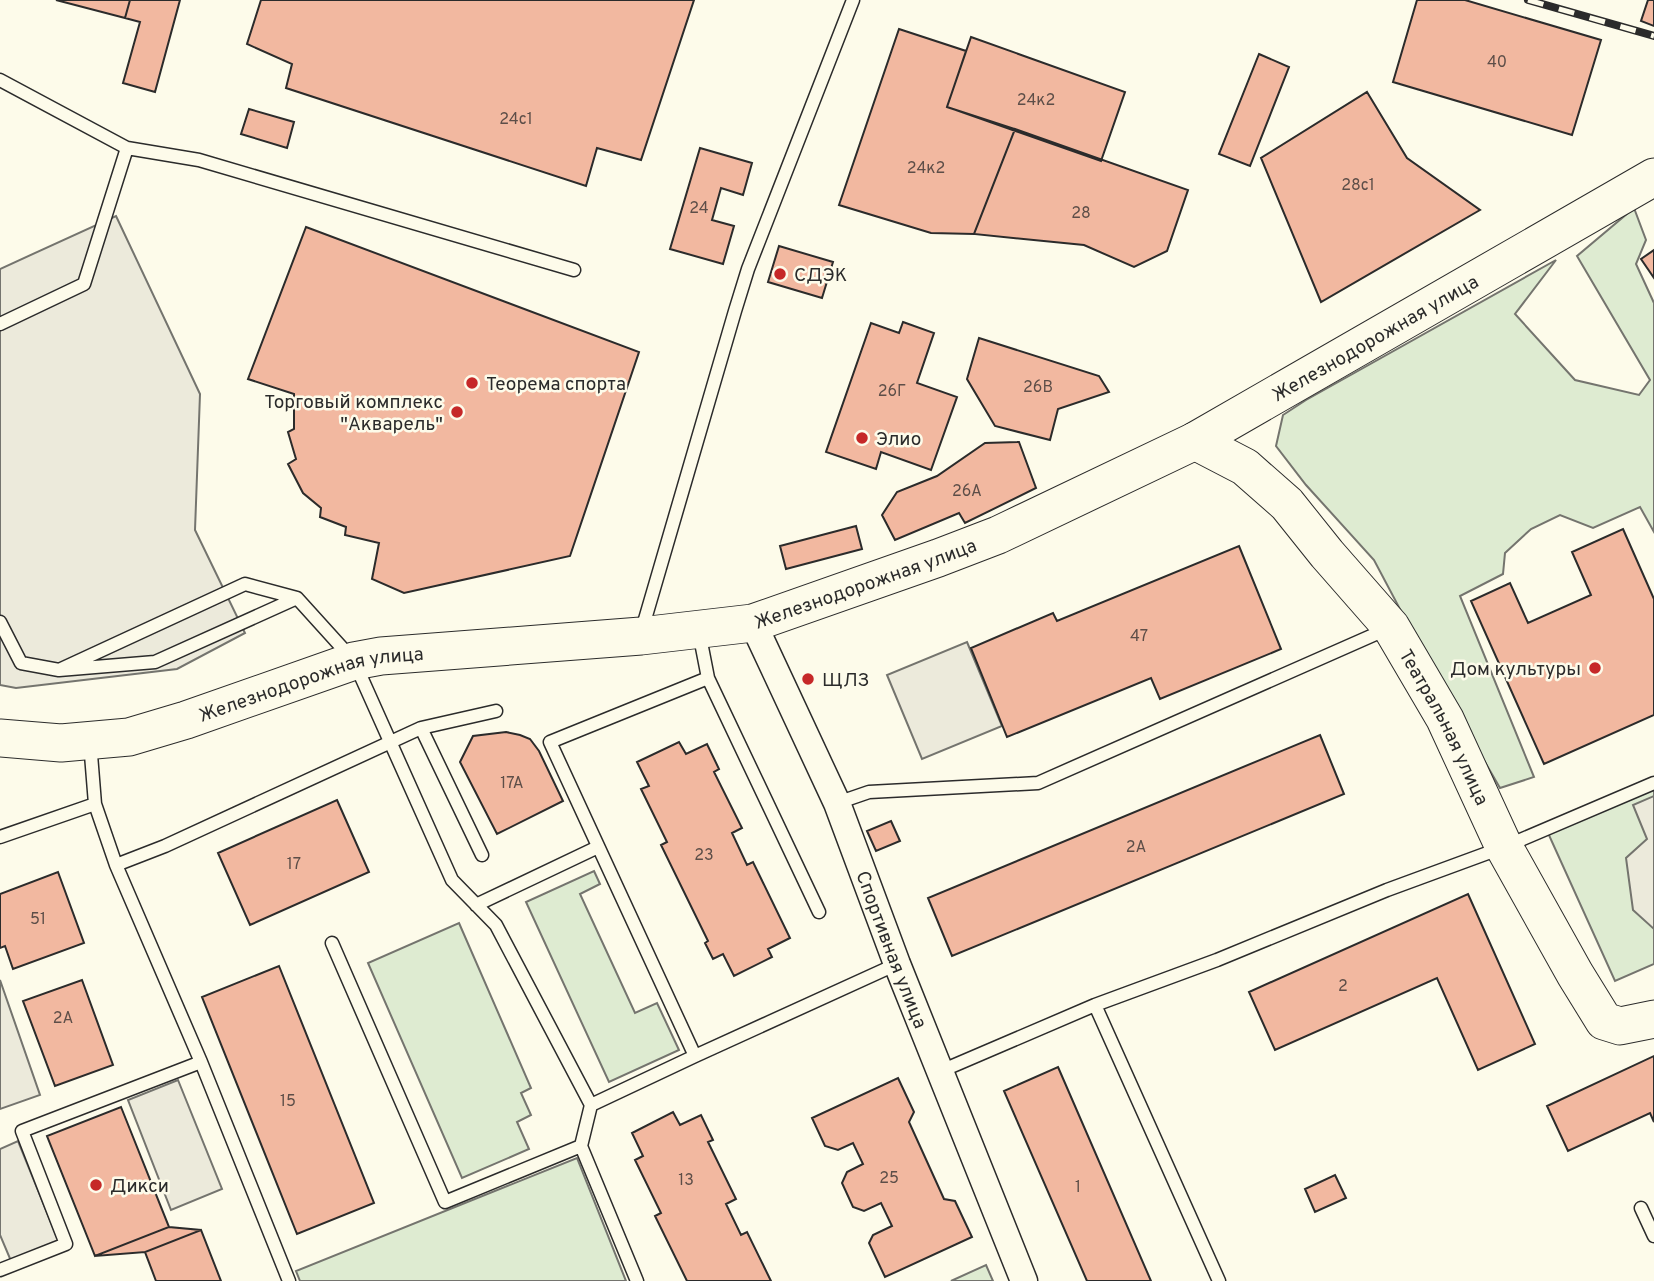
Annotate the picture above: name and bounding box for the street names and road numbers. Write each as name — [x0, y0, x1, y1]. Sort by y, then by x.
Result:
street label: Железнодорожная улица — [1268, 271, 1483, 408]
street label: Железнодорожная улица — [751, 534, 980, 636]
street label: Железнодорожная улица — [196, 643, 425, 729]
street label: Театральная улица — [1393, 645, 1493, 809]
street label: Спортивная улица — [849, 868, 932, 1032]

